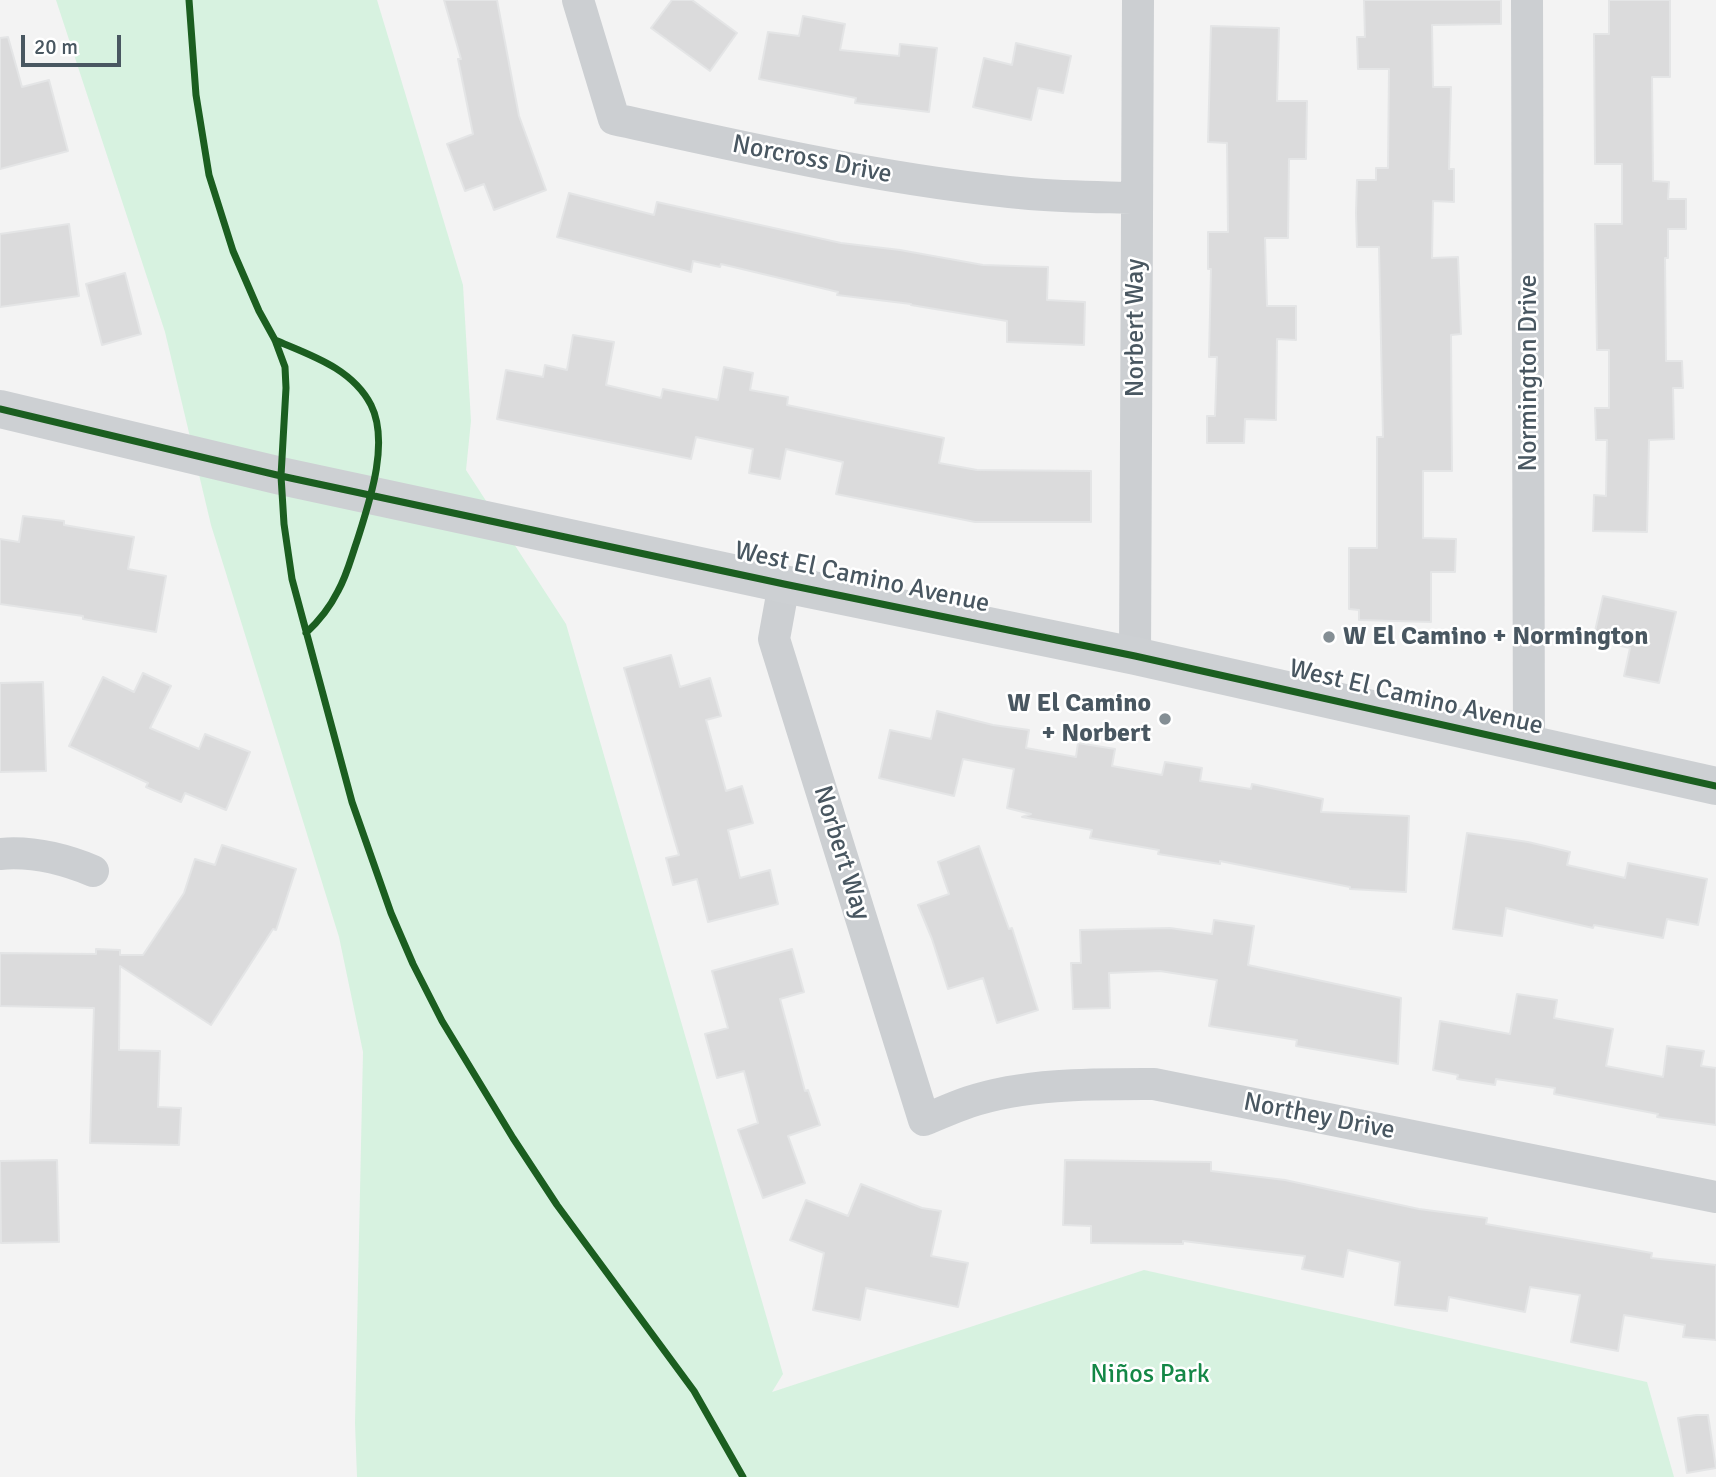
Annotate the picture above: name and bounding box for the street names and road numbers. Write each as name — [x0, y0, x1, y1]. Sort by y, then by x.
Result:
street label: Norcross Drive — [730, 129, 894, 191]
street label: Norbert Way — [1120, 259, 1152, 397]
street label: Normington Drive — [1513, 275, 1545, 471]
street label: West El Camino Avenue — [732, 536, 992, 620]
street label: West El Camino Avenue — [1286, 654, 1546, 742]
street label: Norbert Way — [806, 782, 876, 924]
street label: Northey Drive — [1241, 1087, 1397, 1147]

